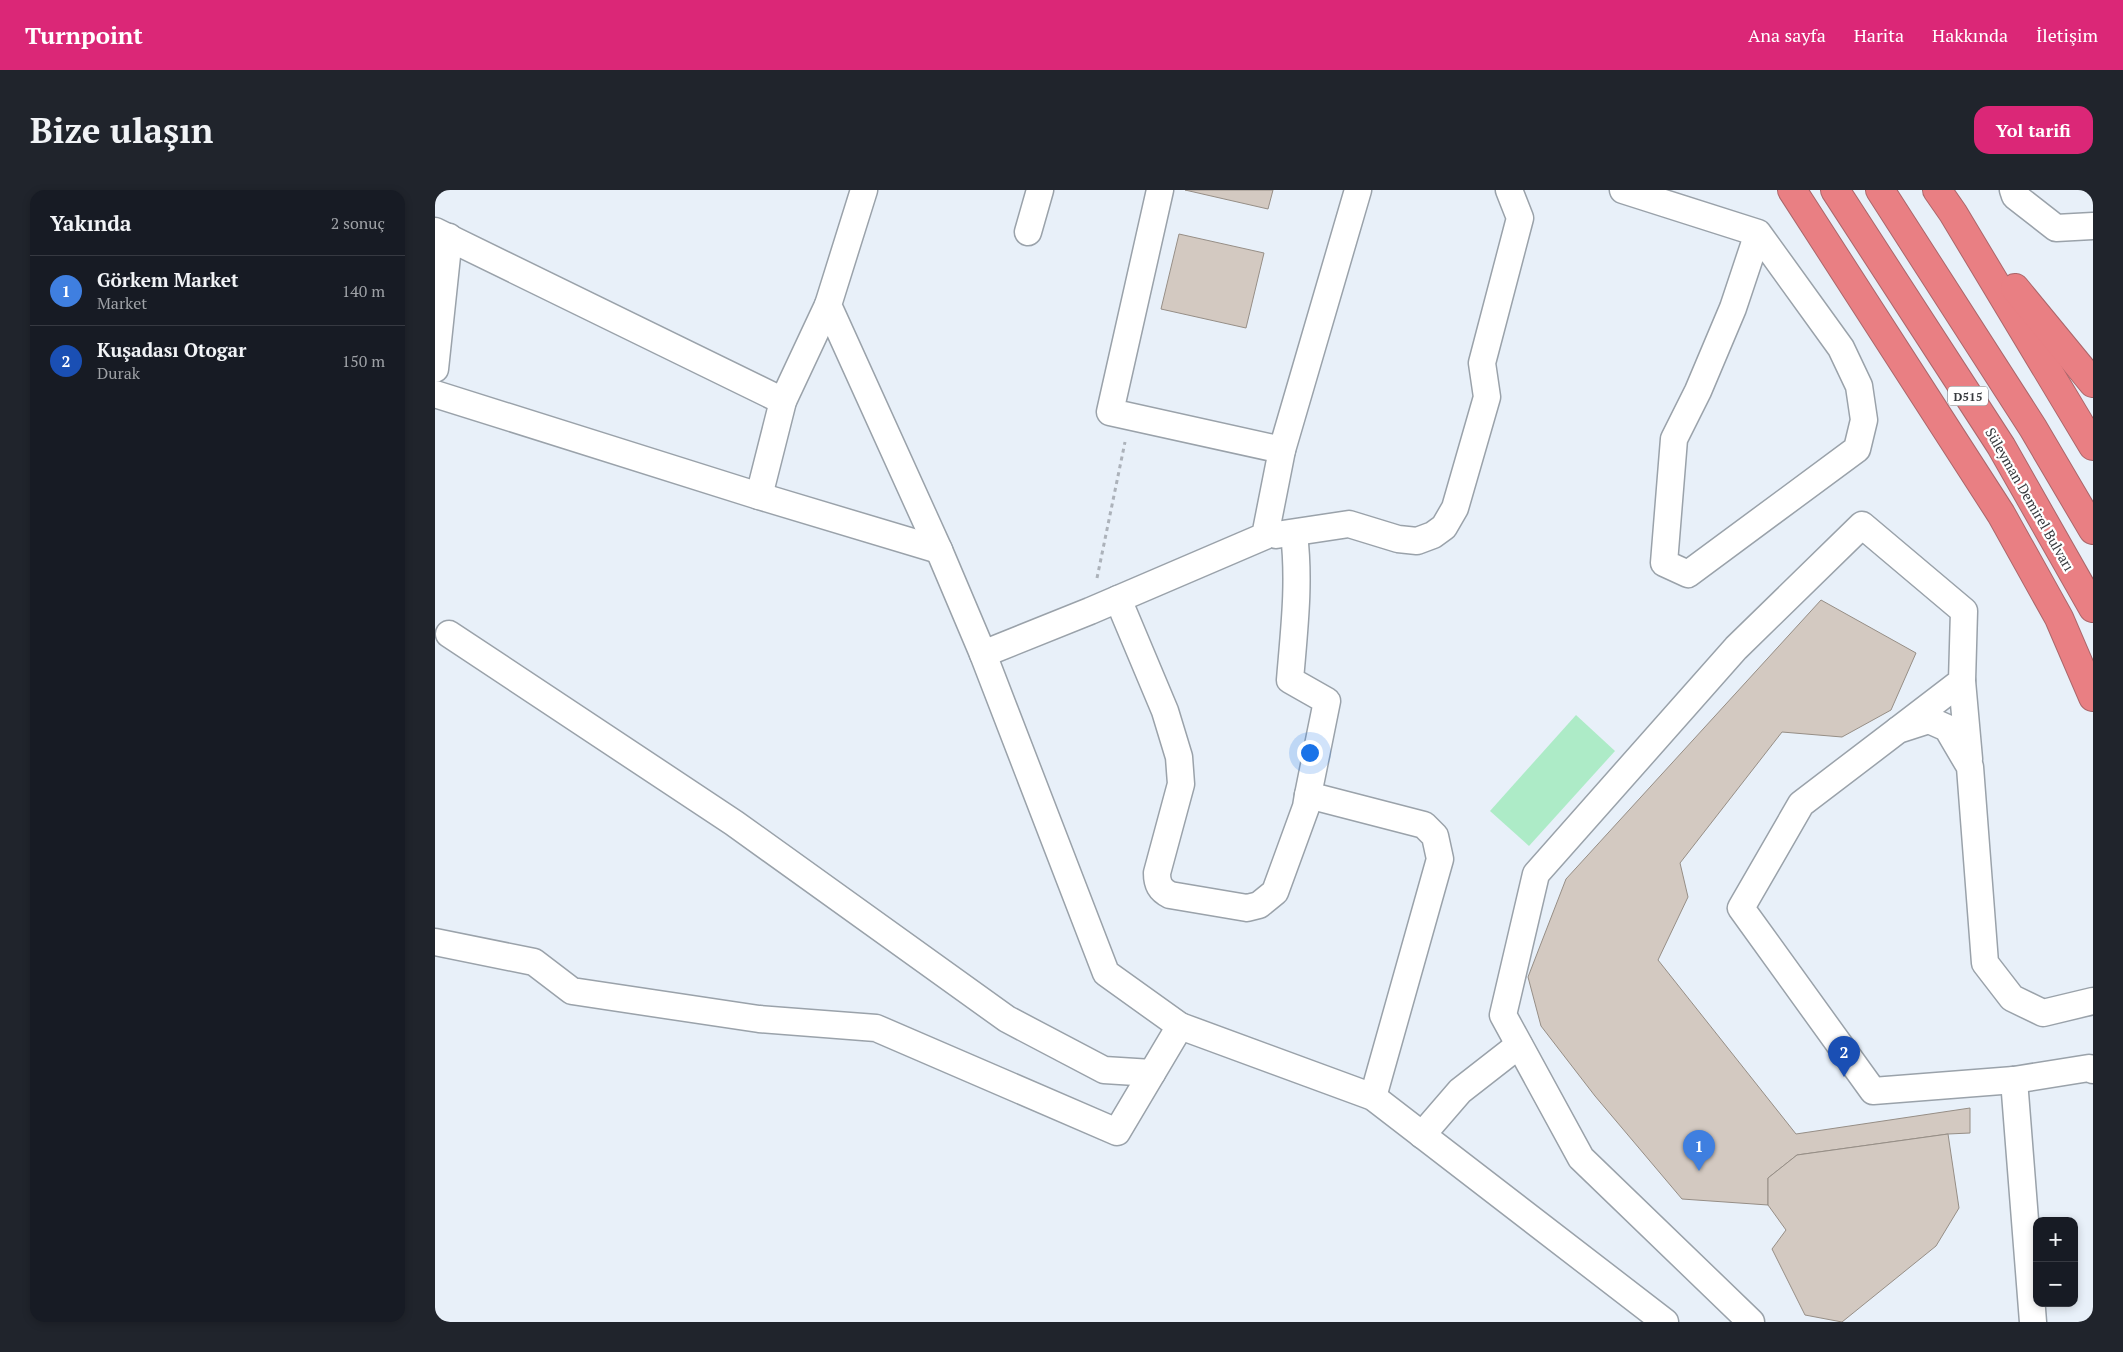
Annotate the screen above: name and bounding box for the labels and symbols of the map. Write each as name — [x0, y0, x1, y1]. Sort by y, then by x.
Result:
road number: D515 — [1948, 387, 1988, 406]
street label: Süleyman Demirel Bulvarı — [1981, 424, 2079, 574]
your location — [1297, 740, 1323, 766]
pin: 2 — [1828, 1036, 1860, 1077]
pin: 1 — [1683, 1130, 1715, 1171]

